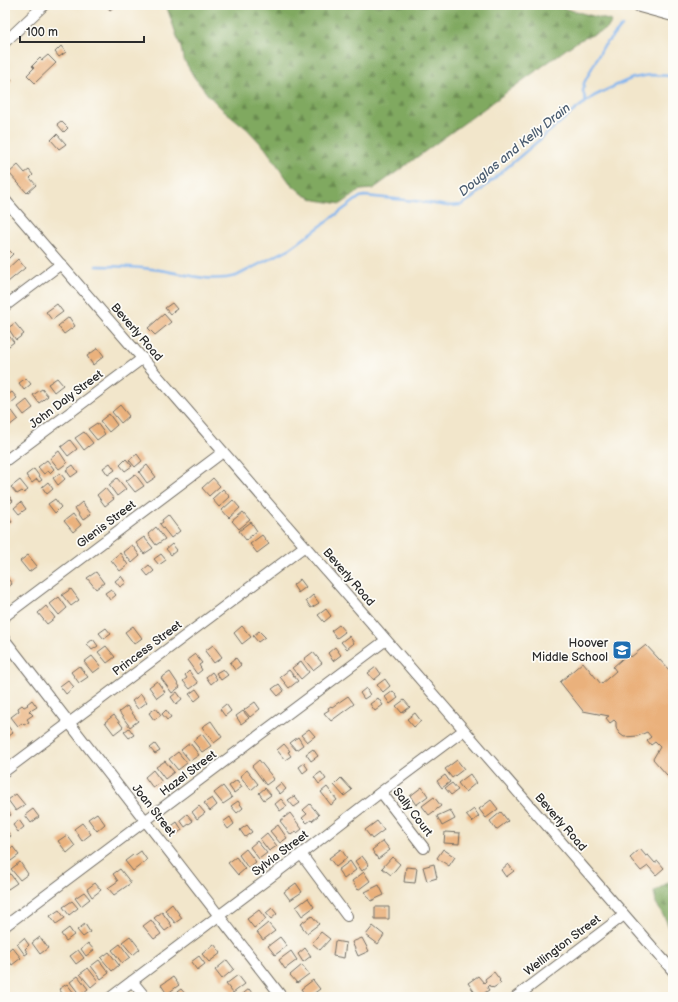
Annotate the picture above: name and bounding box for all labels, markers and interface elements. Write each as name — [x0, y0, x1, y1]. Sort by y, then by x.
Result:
scale bar — [20, 18, 144, 44]
text: 100 m — [26, 25, 58, 40]
water label: Douglas and Kelly Drain — [456, 100, 574, 200]
street label: Beverly Road — [107, 300, 166, 364]
street label: John Daly Street — [27, 367, 106, 432]
street label: Glenis Street — [74, 497, 139, 552]
street label: Beverly Road — [319, 545, 378, 609]
street label: Princess Street — [110, 617, 185, 679]
place label: Hoover Middle School — [532, 636, 609, 665]
school or university icon: Hoover Middle School — [611, 639, 633, 661]
street label: Hazel Street — [157, 747, 220, 800]
street label: Joan Street — [128, 781, 179, 840]
street label: Sally Court — [389, 785, 436, 840]
street label: Beverly Road — [531, 790, 590, 854]
street label: Sylvia Street — [249, 827, 312, 879]
street label: Wellington Street — [521, 912, 604, 979]

